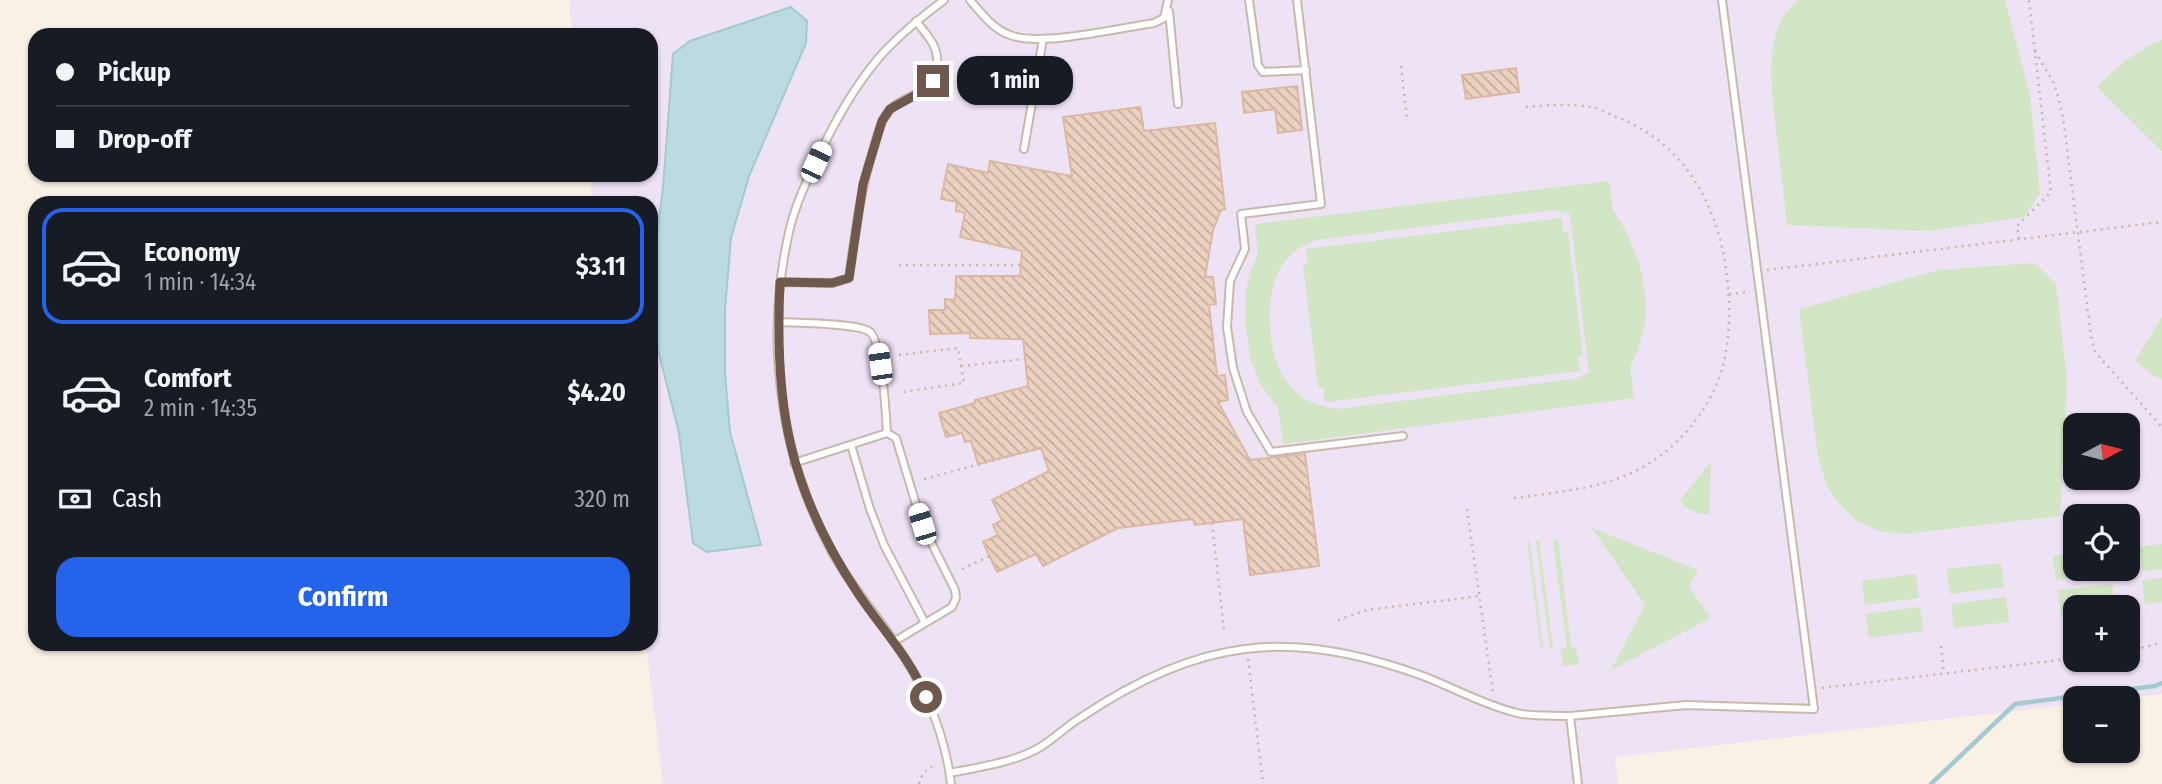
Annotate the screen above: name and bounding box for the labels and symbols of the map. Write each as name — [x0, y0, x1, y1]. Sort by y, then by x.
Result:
callout: 1 min — [958, 56, 1073, 106]
route end — [917, 65, 949, 97]
car — [798, 139, 835, 185]
car — [867, 342, 894, 386]
north arrow — [2063, 413, 2140, 490]
car — [906, 501, 939, 547]
route start — [910, 681, 942, 713]

